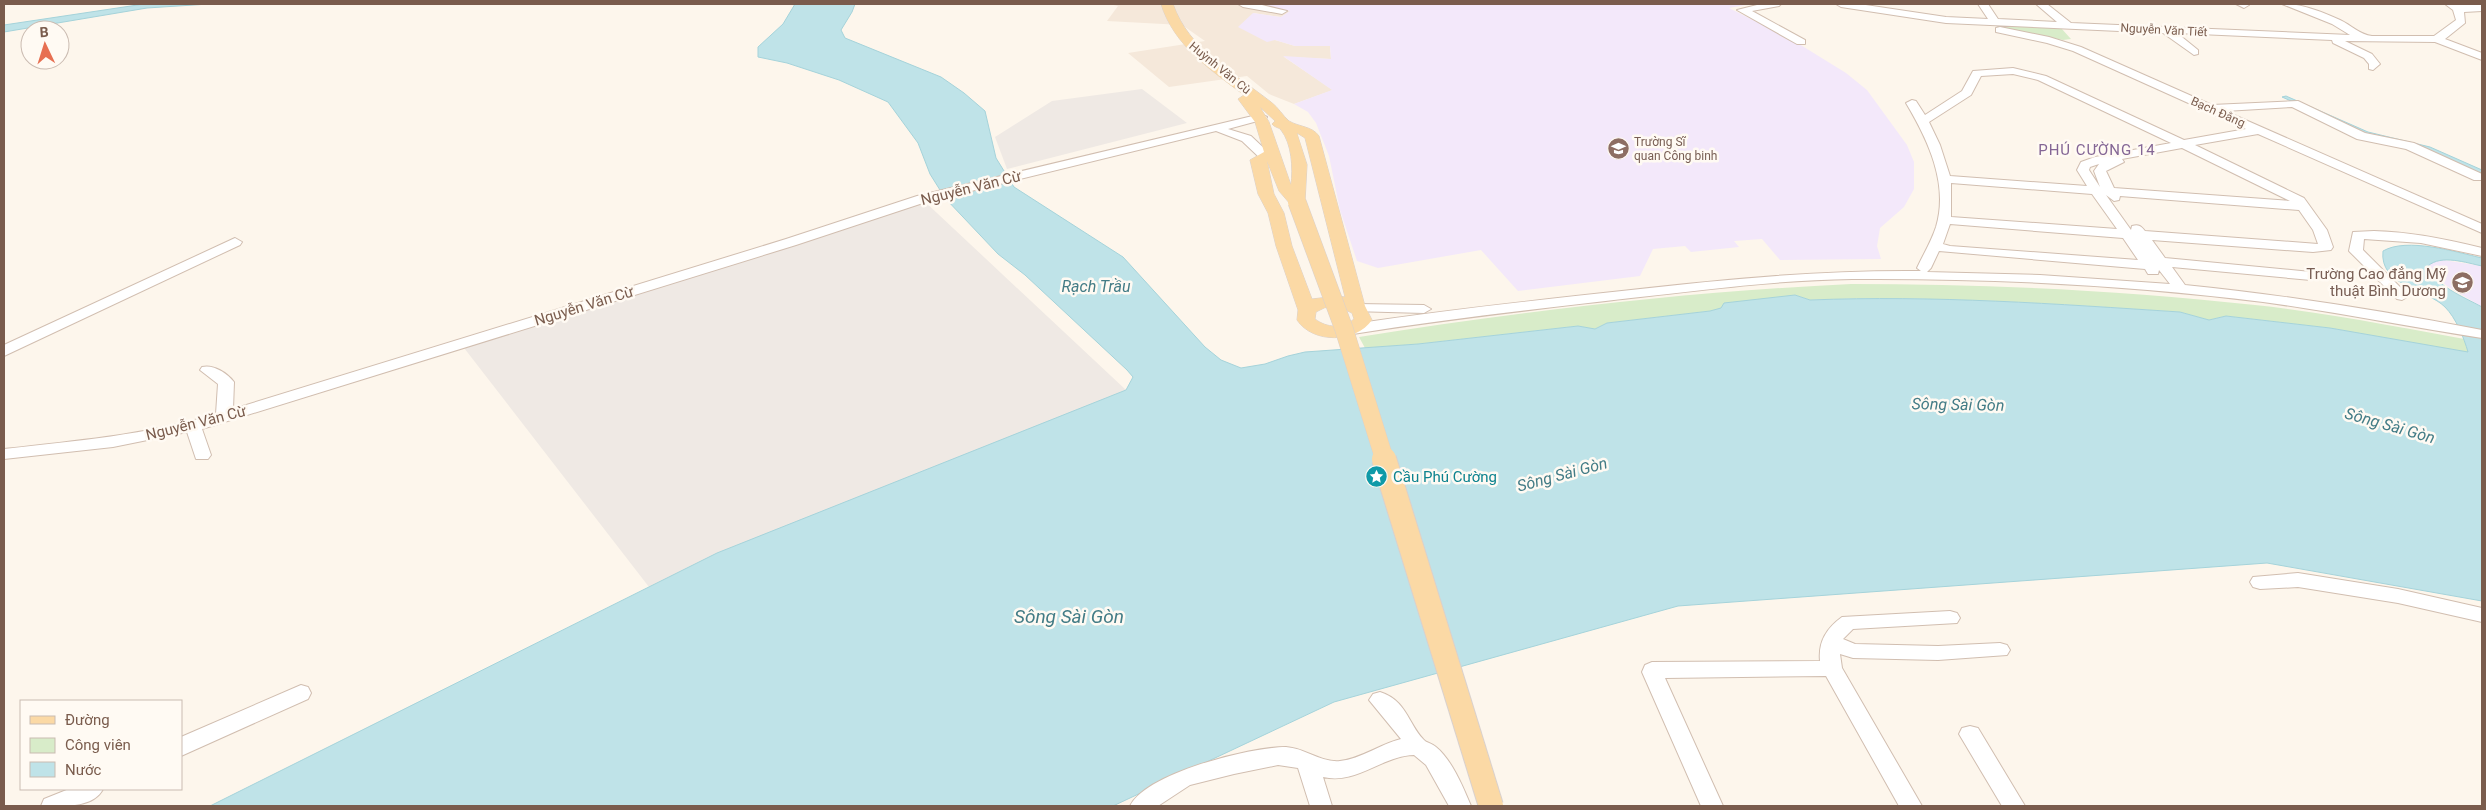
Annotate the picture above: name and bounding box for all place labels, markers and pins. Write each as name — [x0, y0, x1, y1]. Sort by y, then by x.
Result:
place label: Trường Sĩ quan Công binh — [1634, 135, 1717, 163]
school or university icon: Trường Sĩ quan Công binh — [1606, 137, 1630, 161]
place label: Trường Cao đẳng Mỹ thuật Bình Dương — [2306, 265, 2446, 300]
school or university icon: Trường Cao đẳng Mỹ thuật Bình Dương — [2450, 271, 2474, 295]
place icon: Cầu Phú Cường — [1365, 465, 1389, 489]
place label: Cầu Phú Cường — [1393, 468, 1497, 486]

